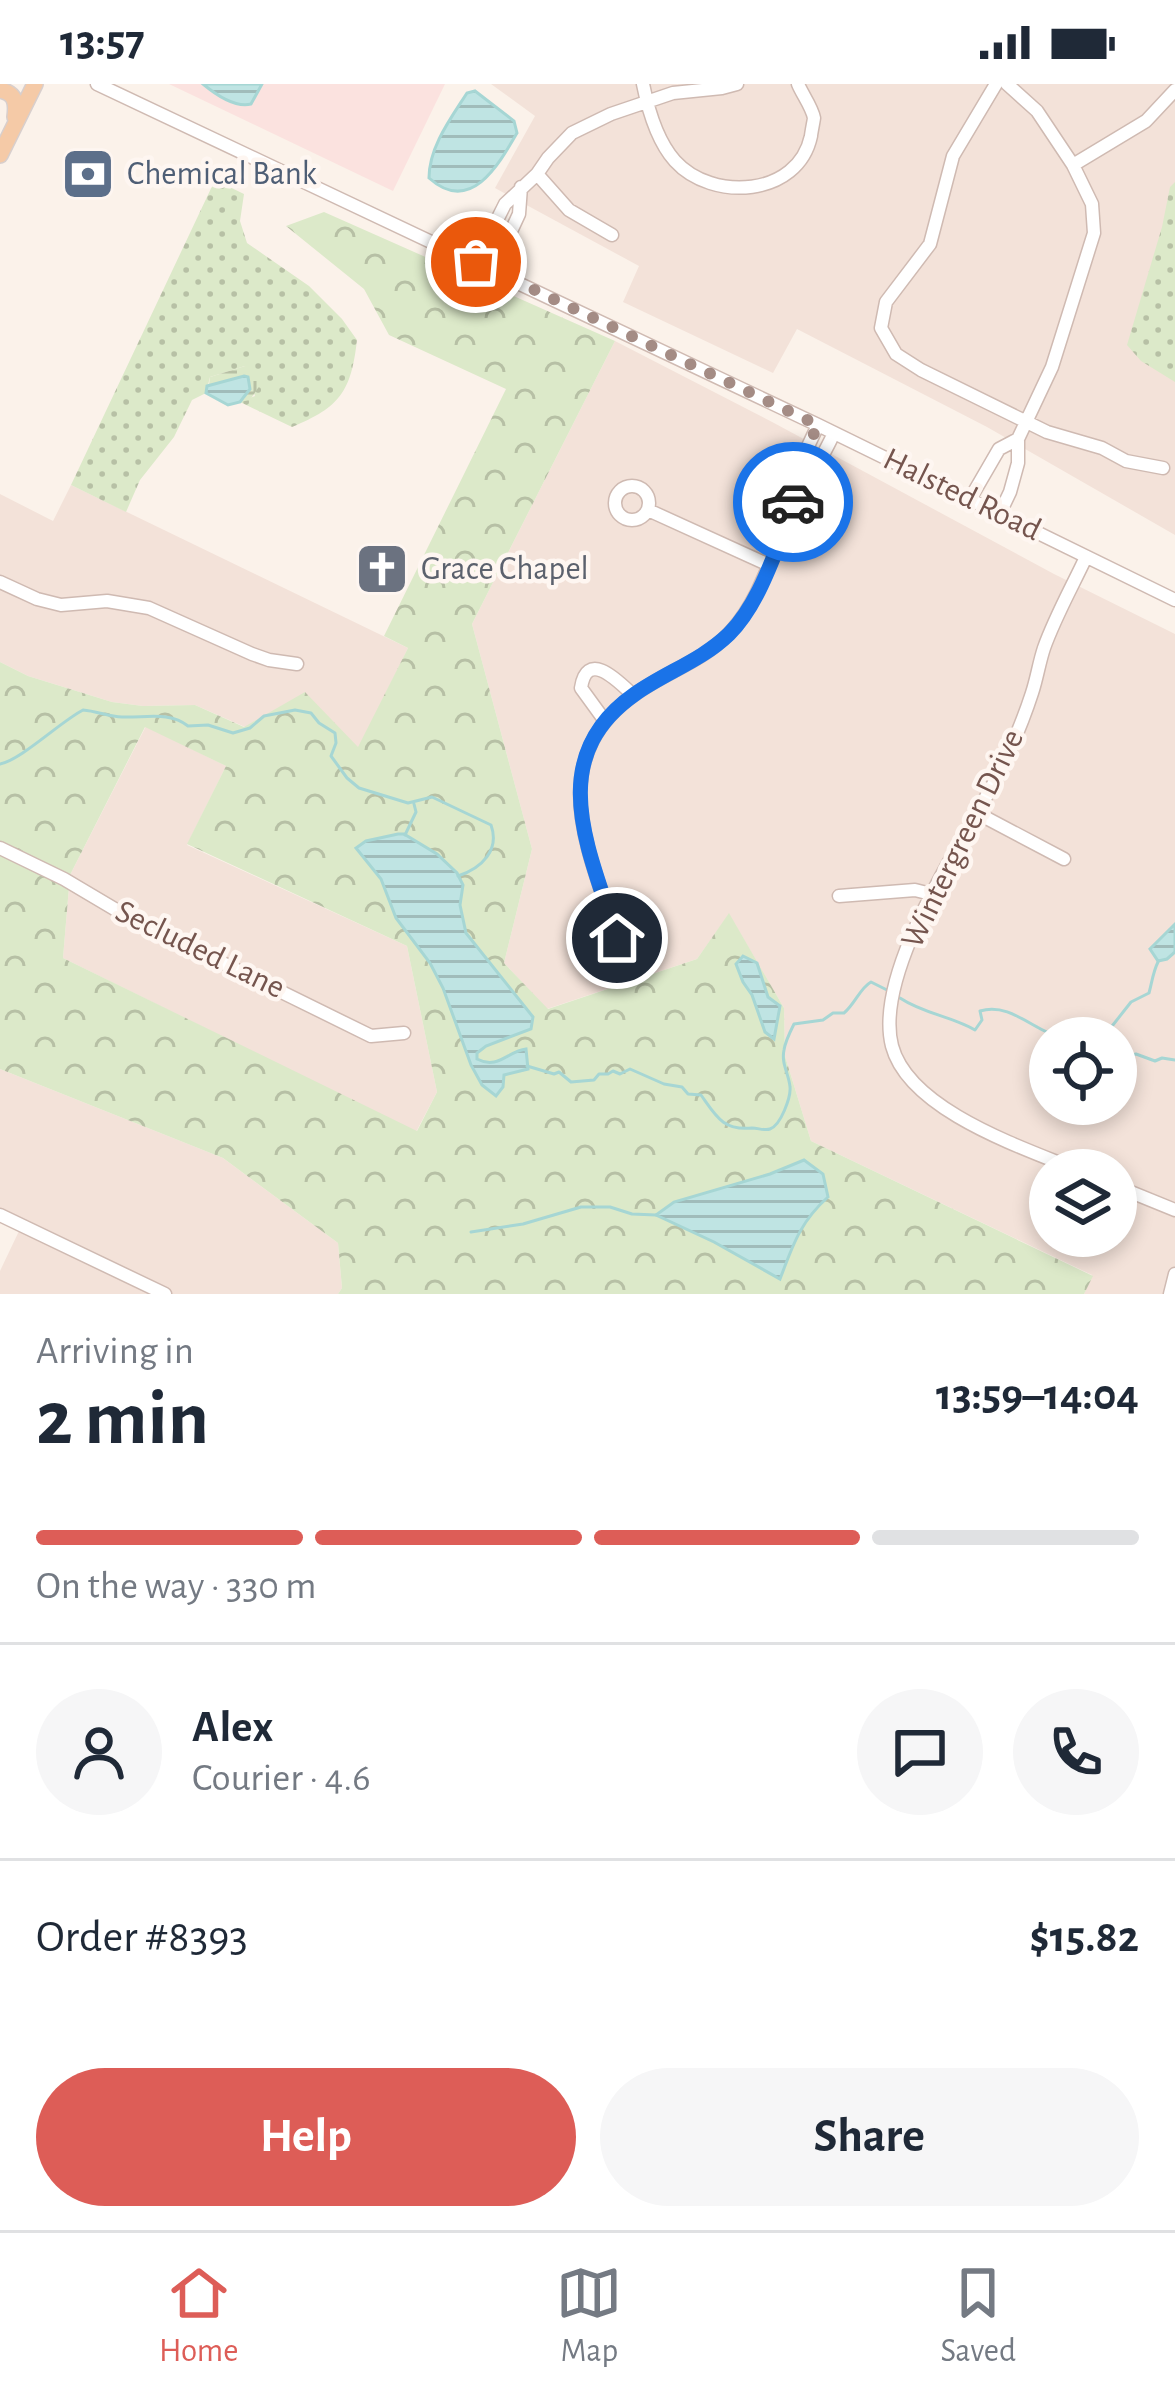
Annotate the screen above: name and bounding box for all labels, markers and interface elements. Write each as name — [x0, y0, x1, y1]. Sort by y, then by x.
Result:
text: 13:57 — [60, 19, 145, 64]
bank icon: Chemical Bank — [60, 146, 116, 202]
place label: Chemical Bank — [127, 158, 317, 191]
pin — [425, 211, 527, 313]
icon: bag — [443, 229, 509, 295]
courier — [733, 442, 853, 562]
street label: Halsted Road — [878, 443, 1046, 547]
icon: car — [760, 469, 826, 535]
church icon: Grace Chapel — [354, 541, 410, 597]
place label: Grace Chapel — [421, 553, 589, 586]
street label: Wintergreen Drive — [896, 725, 1030, 953]
pin — [566, 887, 668, 989]
street label: Secluded Lane — [110, 895, 290, 1005]
icon: home — [584, 905, 650, 971]
map controls — [1029, 1017, 1137, 1257]
button: locate — [1029, 1017, 1137, 1125]
button: layers — [1029, 1149, 1137, 1257]
text: Arriving in — [36, 1332, 194, 1371]
text: 13:59–14:04 — [936, 1373, 1139, 1418]
text: 2 min — [36, 1381, 209, 1459]
text: On the way · 330 m — [36, 1567, 316, 1606]
button: person — [36, 1689, 162, 1815]
button: chat — [857, 1689, 983, 1815]
button: phone — [1013, 1689, 1139, 1815]
text: Alex — [192, 1705, 273, 1750]
text: Courier · 4.6 — [192, 1759, 371, 1798]
text: Order #8393 — [36, 1915, 248, 1960]
text: $15.82 — [1029, 1915, 1139, 1960]
button: Help — [36, 2068, 576, 2206]
button: Share — [600, 2068, 1139, 2206]
tab: Home — [159, 2260, 238, 2372]
tab: Map — [556, 2260, 622, 2372]
tab: Saved — [940, 2260, 1016, 2372]

